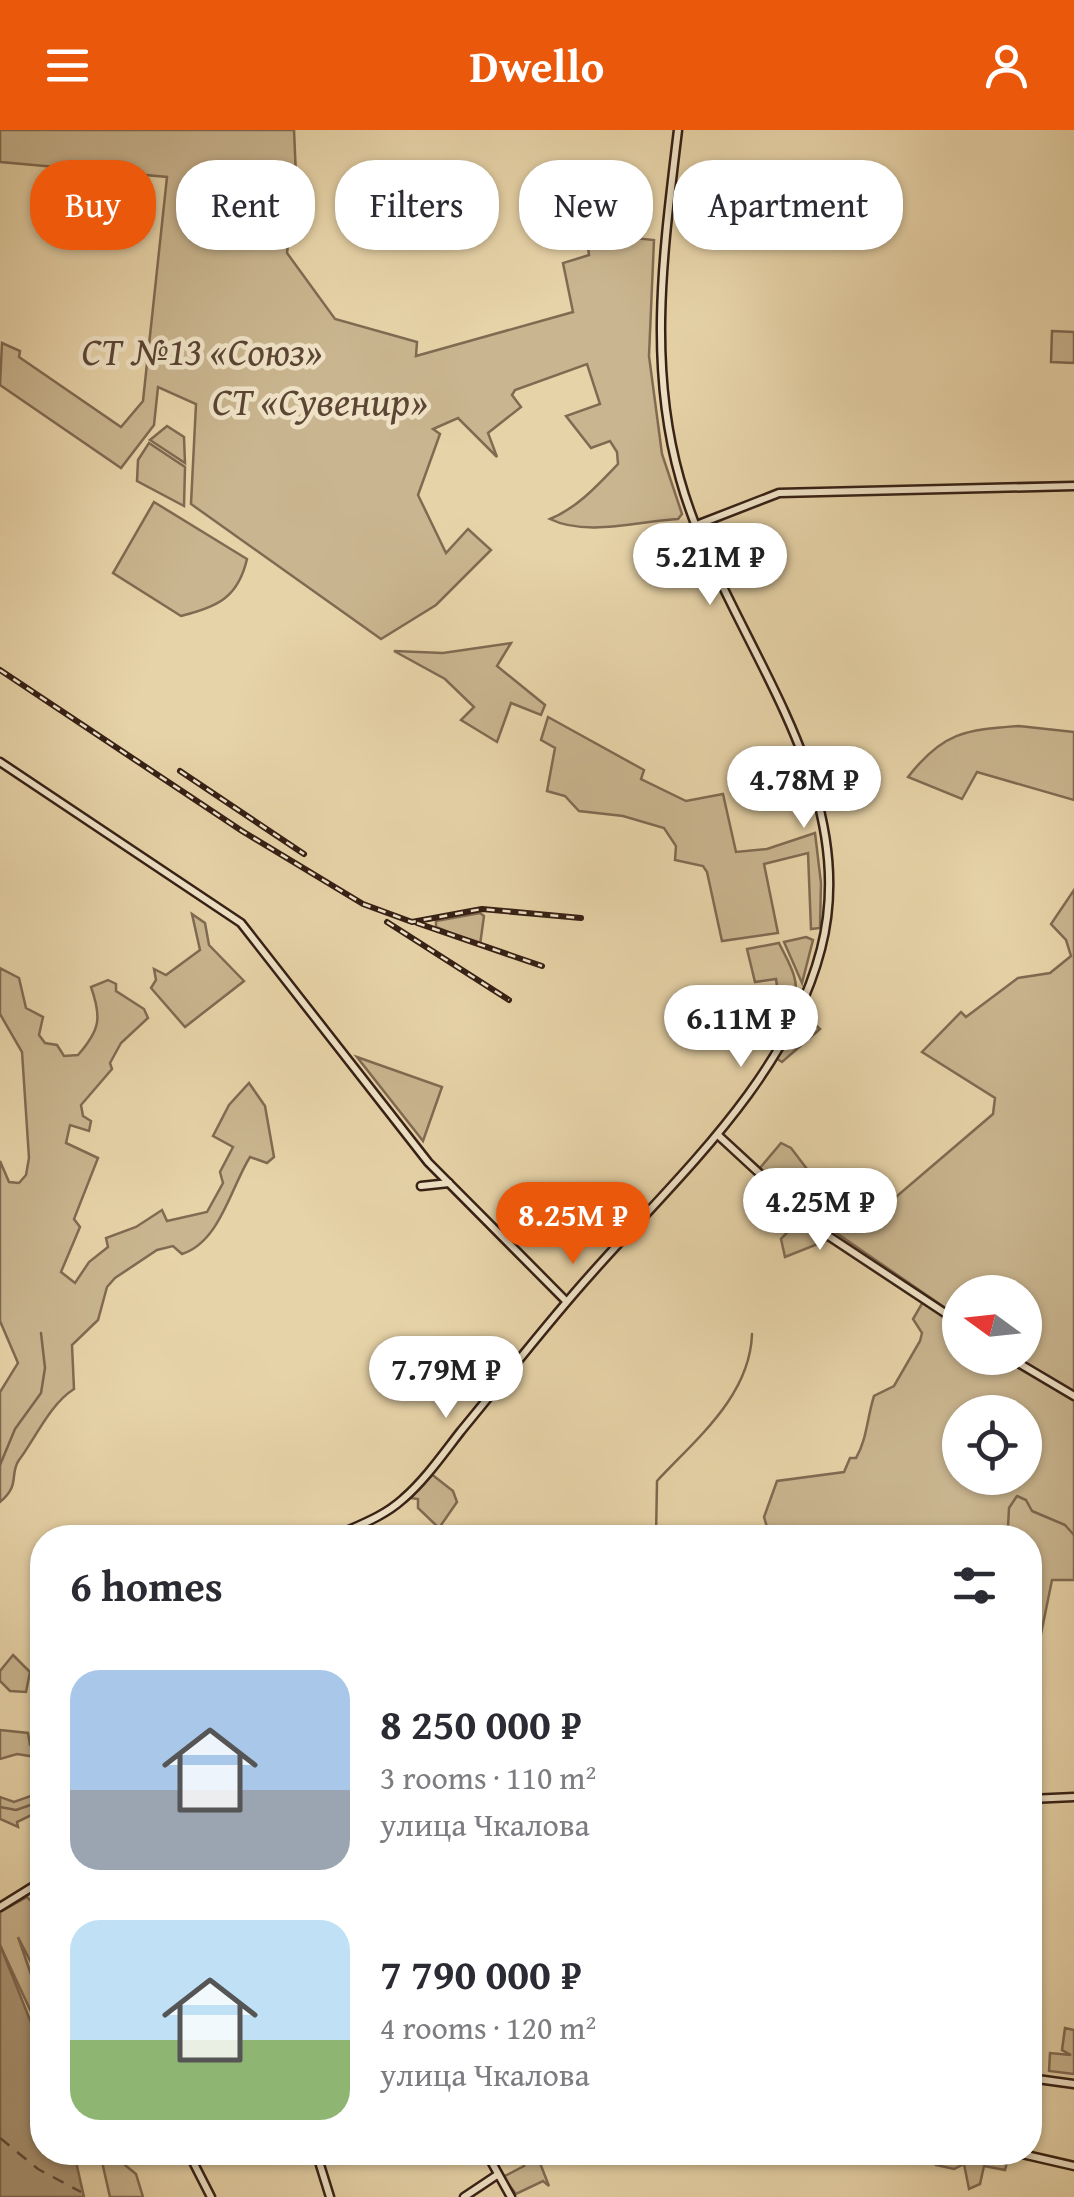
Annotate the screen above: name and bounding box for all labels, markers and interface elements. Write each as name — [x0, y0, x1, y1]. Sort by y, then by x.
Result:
text: Dwello — [470, 33, 604, 98]
icon: menu — [40, 38, 95, 93]
icon: person — [979, 38, 1034, 93]
chip: Buy — [30, 160, 156, 250]
chip: Rent — [176, 160, 315, 250]
chip: Filters — [335, 160, 499, 250]
chip: New — [519, 160, 653, 250]
chip: Apartment — [673, 160, 903, 250]
park label: СТ №13 «Союз» — [82, 321, 322, 380]
park label: СТ «Сувенир» — [212, 371, 428, 430]
pin: 5.21M ₽ — [618, 523, 802, 608]
text: 5.21M ₽ — [655, 532, 765, 579]
pin: 4.78M ₽ — [712, 746, 896, 831]
text: 4.78M ₽ — [749, 755, 859, 802]
pin: 6.11M ₽ — [649, 985, 833, 1070]
text: 6.11M ₽ — [686, 994, 796, 1041]
pin: 4.25M ₽ — [728, 1168, 912, 1253]
text: 4.25M ₽ — [765, 1177, 875, 1224]
pin: 8.25M ₽ — [481, 1182, 665, 1267]
text: 8.25M ₽ — [518, 1191, 628, 1238]
north arrow — [942, 1275, 1042, 1375]
map controls — [942, 1275, 1042, 1495]
pin: 7.79M ₽ — [354, 1336, 538, 1421]
text: 7.79M ₽ — [391, 1345, 501, 1392]
button: locate — [942, 1395, 1042, 1495]
text: 6 homes — [70, 1555, 223, 1616]
icon: filters — [947, 1558, 1002, 1613]
text: 8 250 000 ₽ — [380, 1693, 582, 1754]
icon: home — [150, 1710, 270, 1830]
text: 3 rooms · 110 m² — [380, 1754, 596, 1801]
text: улица Чкалова — [380, 1801, 590, 1848]
text: 7 790 000 ₽ — [380, 1943, 582, 2004]
icon: home — [150, 1960, 270, 2080]
text: 4 rooms · 120 m² — [380, 2004, 596, 2051]
text: улица Чкалова — [380, 2051, 590, 2098]

